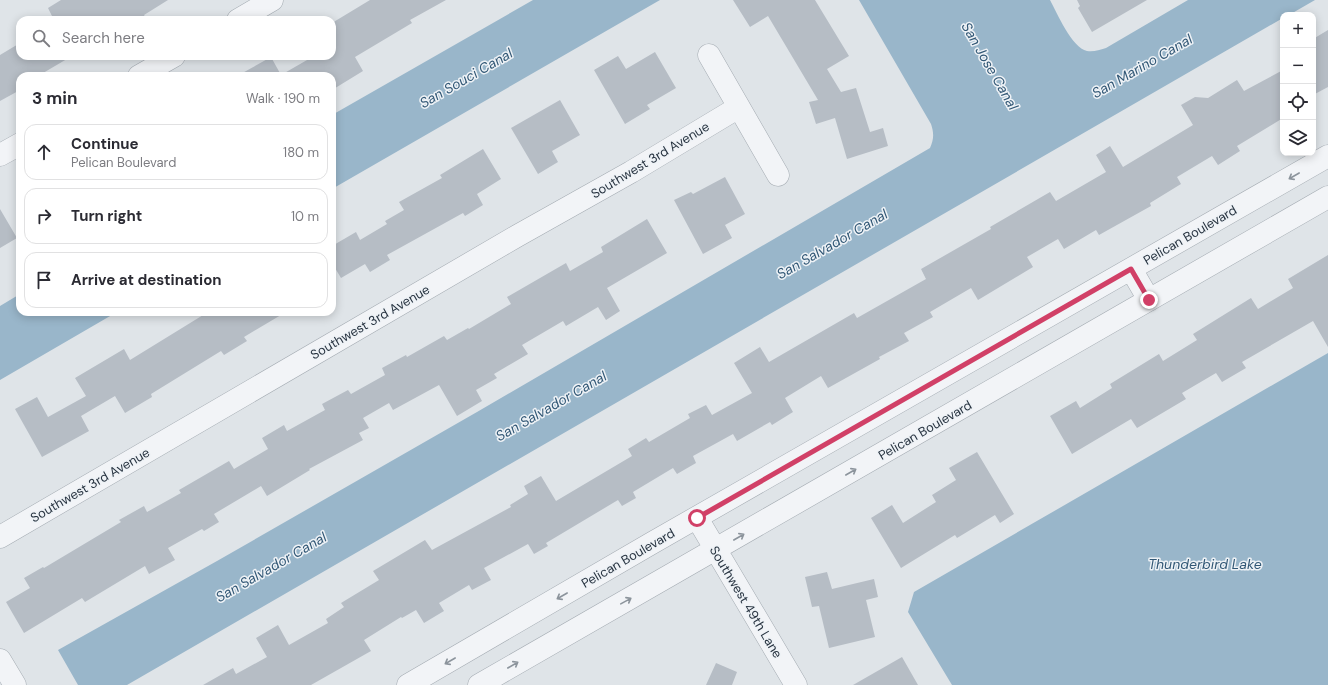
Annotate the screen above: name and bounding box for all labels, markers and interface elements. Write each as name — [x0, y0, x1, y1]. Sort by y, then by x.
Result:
map controls — [1280, 12, 1316, 156]
button: + — [1280, 12, 1316, 48]
search box — [16, 16, 336, 60]
water label: San Jose Canal — [958, 19, 1023, 114]
icon: search — [30, 27, 52, 49]
text: Search here — [62, 28, 145, 48]
water label: San Marino Canal — [1089, 30, 1196, 102]
water label: San Souci Canal — [416, 44, 516, 112]
button: − — [1280, 48, 1316, 84]
button: locate — [1280, 84, 1316, 120]
text: 3 min — [32, 87, 77, 109]
text: Walk · 190 m — [246, 90, 320, 107]
street label: Southwest 3rd Avenue — [588, 118, 712, 202]
button: layers — [1280, 120, 1316, 156]
text: Continue — [71, 134, 139, 154]
icon: ahead — [33, 141, 55, 163]
text: 180 m — [283, 144, 319, 161]
text: Pelican Boulevard — [71, 154, 176, 171]
one-way arrow — [1288, 172, 1300, 180]
street label: Pelican Boulevard — [1140, 201, 1240, 269]
icon: right — [33, 205, 55, 227]
water label: San Salvador Canal — [773, 205, 891, 283]
text: Turn right — [71, 206, 142, 226]
text: 10 m — [291, 208, 319, 225]
icon: arrive — [33, 269, 55, 291]
text: Arrive at destination — [71, 270, 222, 290]
street label: Southwest 3rd Avenue — [307, 281, 433, 363]
route end — [1140, 291, 1158, 309]
water label: San Salvador Canal — [492, 367, 610, 445]
street label: Pelican Boulevard — [875, 396, 975, 464]
street label: Southwest 3rd Avenue — [27, 444, 153, 526]
one-way arrow — [845, 467, 857, 475]
route start — [688, 509, 706, 527]
street label: Pelican Boulevard — [578, 524, 678, 592]
water label: San Salvador Canal — [212, 528, 330, 606]
one-way arrow — [733, 532, 745, 540]
street label: Southwest 49th Lane — [706, 543, 786, 661]
water label: Thunderbird Lake — [1148, 555, 1262, 573]
one-way arrow — [556, 592, 568, 600]
one-way arrow — [620, 597, 632, 604]
one-way arrow — [444, 657, 456, 665]
one-way arrow — [507, 661, 519, 669]

